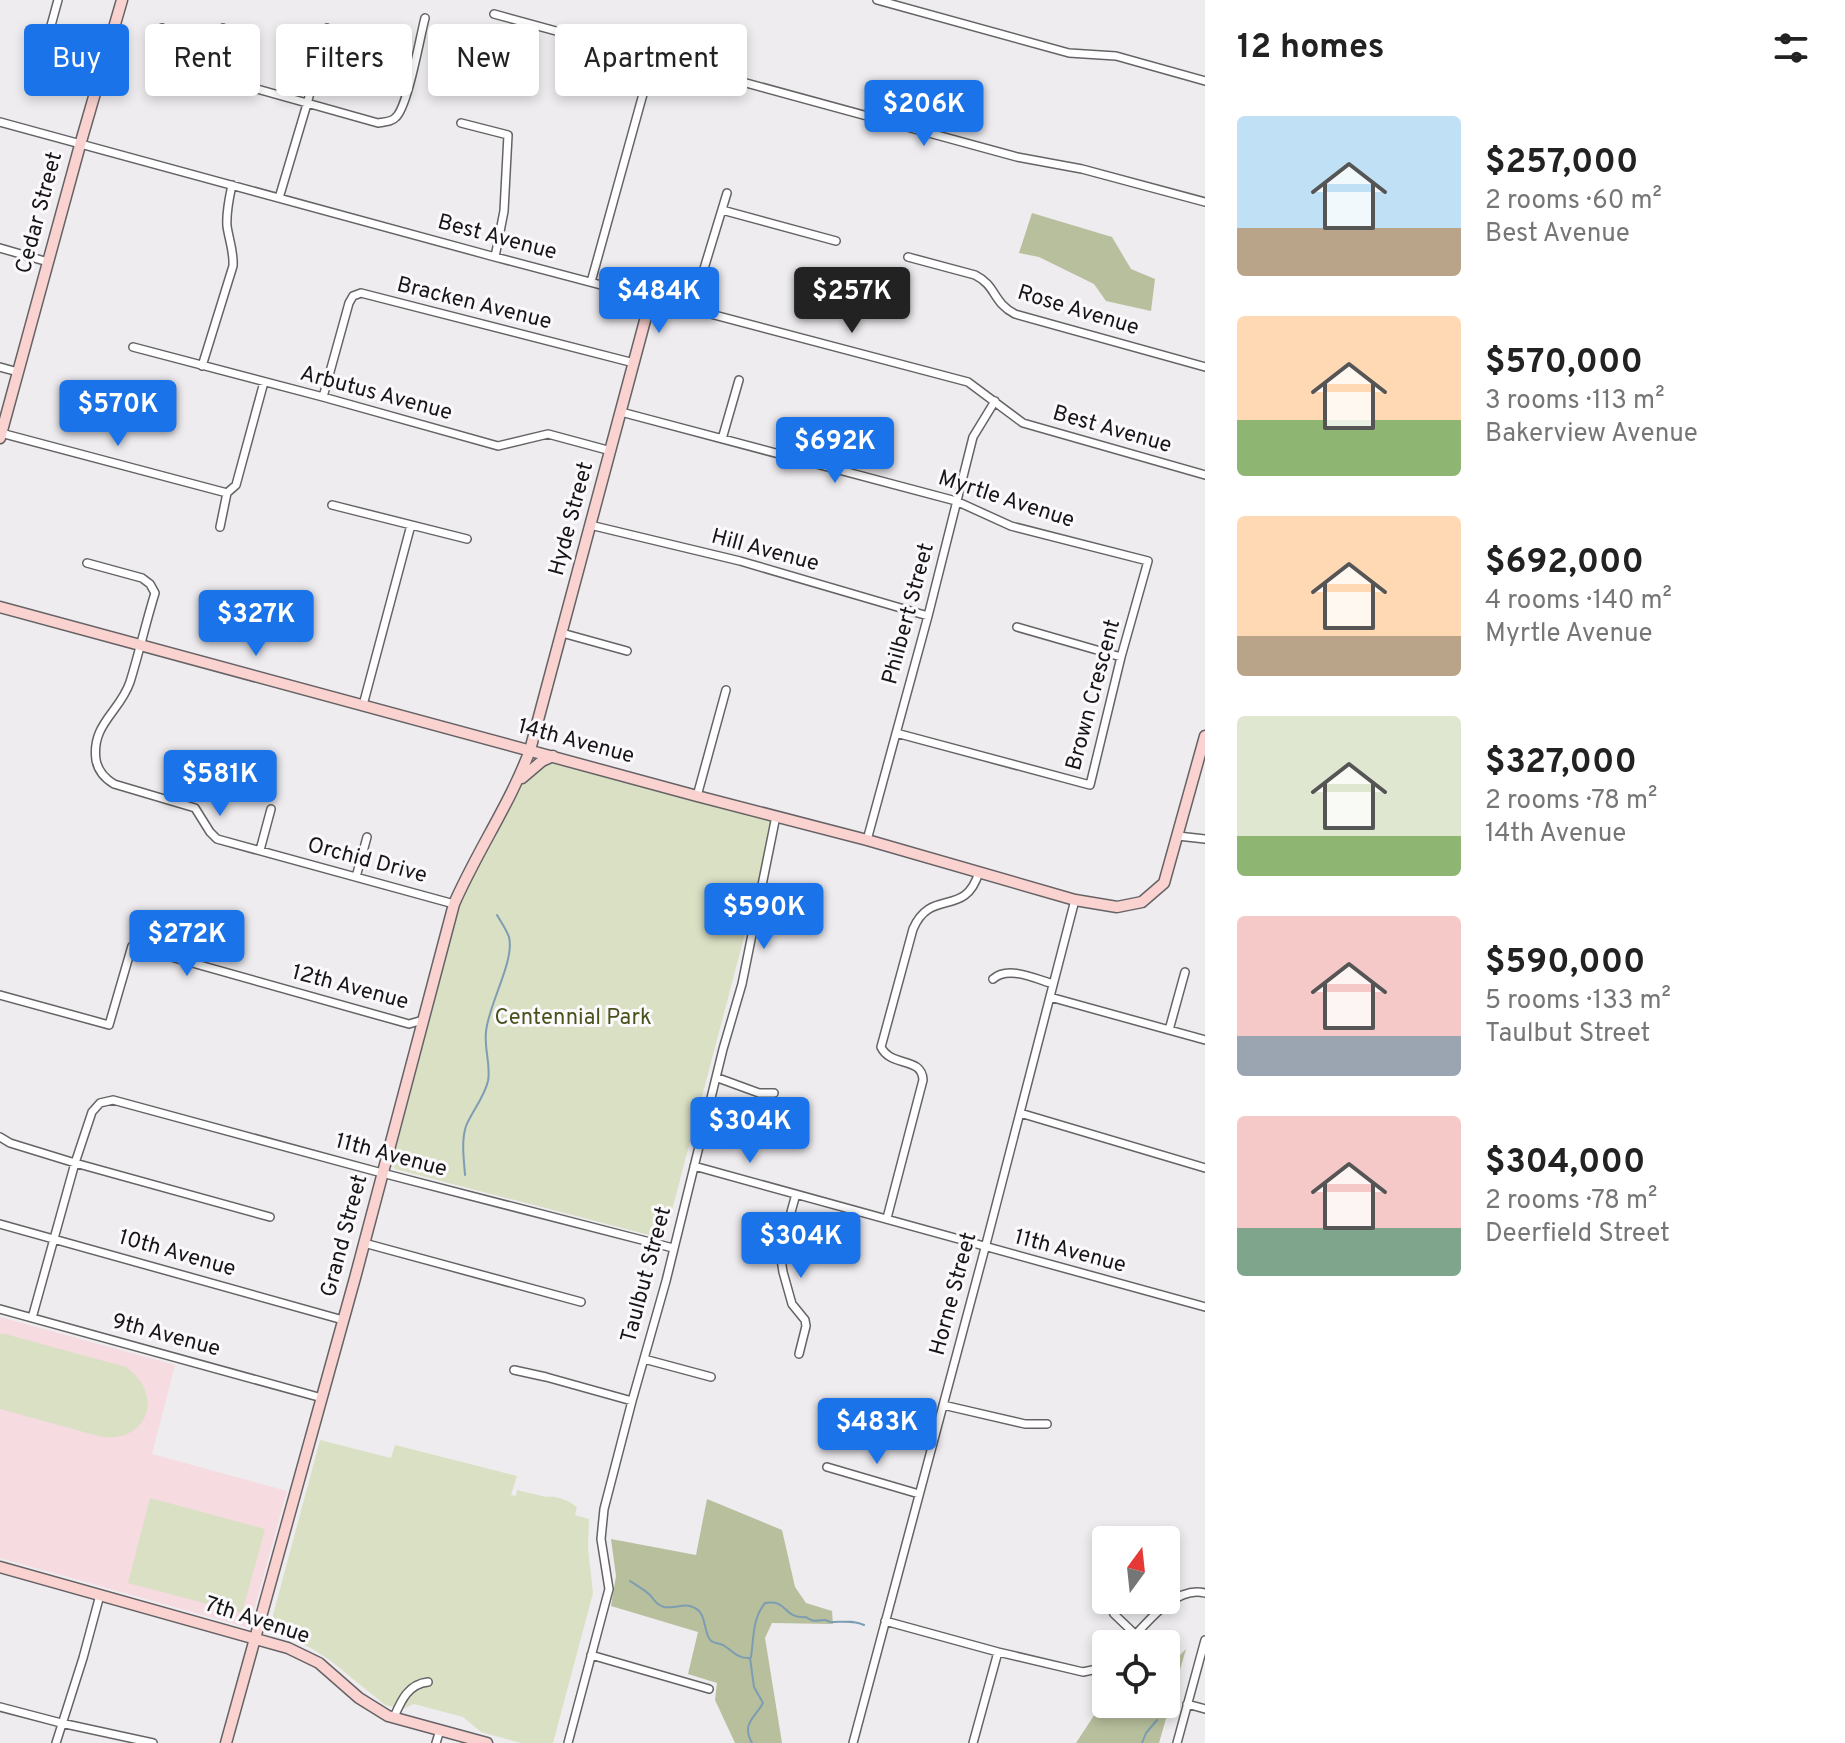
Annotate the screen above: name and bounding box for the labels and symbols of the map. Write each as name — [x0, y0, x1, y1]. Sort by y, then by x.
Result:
pin: $206K — [868, 80, 980, 148]
street label: Cedar Street — [11, 149, 69, 277]
street label: Best Avenue — [434, 209, 560, 267]
pin: $484K — [603, 267, 715, 335]
pin: $257K — [796, 267, 908, 335]
street label: Bracken Avenue — [394, 272, 554, 336]
street label: Rose Avenue — [1014, 280, 1142, 342]
street label: Arbutus Avenue — [297, 361, 455, 427]
pin: $570K — [62, 380, 174, 448]
street label: Best Avenue — [1049, 400, 1175, 460]
pin: $692K — [779, 417, 891, 485]
street label: Hyde Street — [544, 459, 600, 579]
street label: Myrtle Avenue — [934, 465, 1078, 535]
street label: Hill Avenue — [708, 524, 822, 578]
street label: Philbert Street — [877, 540, 941, 688]
pin: $327K — [200, 590, 312, 658]
street label: Brown Crescent — [1061, 616, 1127, 774]
street label: 14th Avenue — [515, 713, 637, 771]
pin: $581K — [164, 750, 276, 818]
street label: Orchid Drive — [304, 832, 430, 890]
pin: $590K — [708, 883, 820, 951]
pin: $272K — [131, 910, 243, 978]
street label: 12th Avenue — [289, 959, 411, 1017]
park label: Centennial Park — [494, 1005, 652, 1032]
pin: $304K — [694, 1097, 806, 1165]
street label: 11th Avenue — [332, 1128, 450, 1184]
street label: Grand Street — [316, 1172, 374, 1300]
street label: Taulbut Street — [616, 1204, 678, 1346]
pin: $304K — [745, 1212, 857, 1280]
street label: 10th Avenue — [115, 1224, 239, 1284]
street label: 11th Avenue — [1011, 1224, 1129, 1280]
street label: Horne Street — [925, 1229, 983, 1359]
street label: 9th Avenue — [109, 1309, 223, 1363]
pin: $483K — [821, 1398, 933, 1466]
north arrow — [1092, 1526, 1180, 1614]
street label: 7th Avenue — [201, 1591, 313, 1651]

